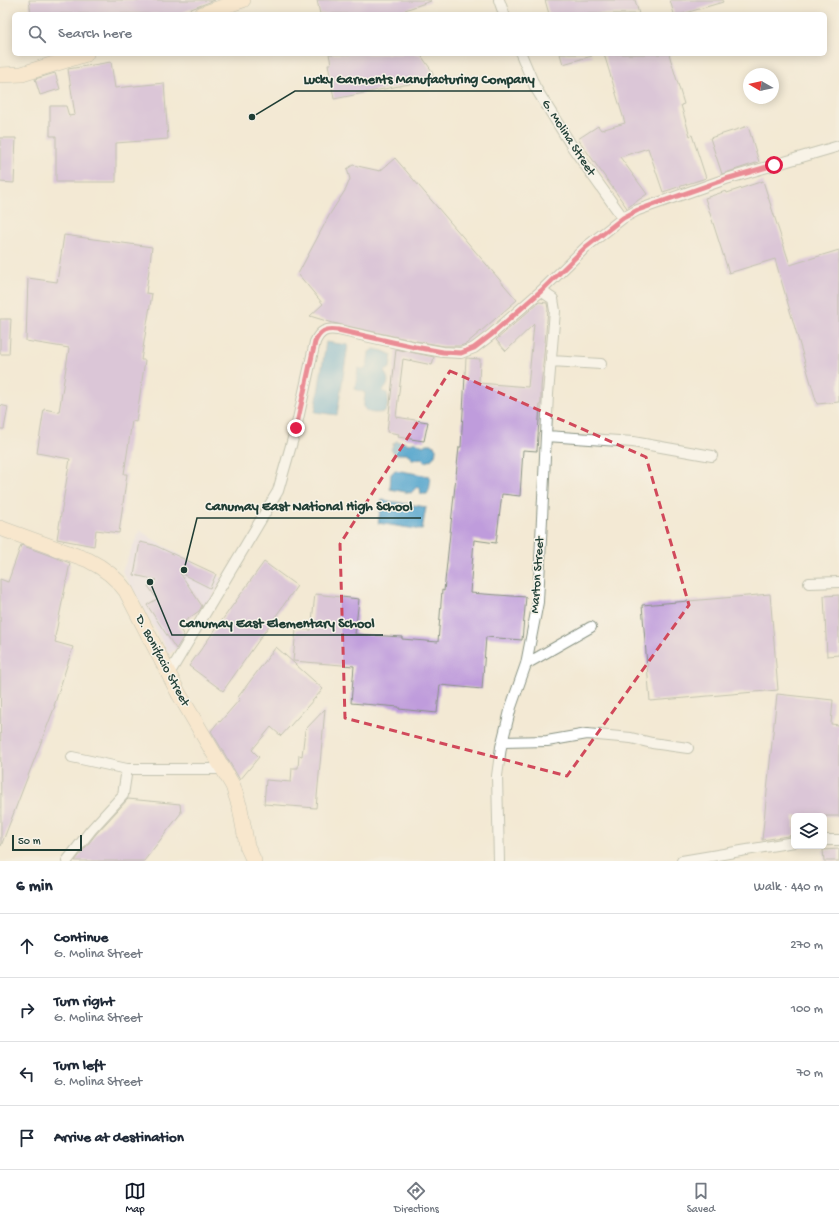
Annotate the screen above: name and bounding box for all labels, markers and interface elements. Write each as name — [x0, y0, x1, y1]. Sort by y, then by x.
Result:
search box — [12, 12, 827, 56]
icon: search — [26, 23, 48, 45]
text: Search here — [58, 25, 132, 43]
callout: Lucky Garments Manufacturing Company — [295, 65, 542, 91]
north arrow — [743, 68, 779, 104]
text: Lucky Garments Manufacturing Company — [303, 72, 535, 89]
street label: G. Molina Street — [538, 97, 599, 180]
route start — [765, 156, 783, 174]
route end — [287, 419, 305, 437]
callout: Canumay East National High School — [197, 492, 421, 518]
text: Canumay East National High School — [204, 499, 413, 516]
street label: Marton Street — [528, 534, 548, 614]
callout: Canumay East Elementary School — [172, 609, 383, 635]
street label: D. Bonifacio Street — [131, 612, 193, 711]
text: Canumay East Elementary School — [178, 616, 375, 633]
map controls — [791, 813, 827, 849]
button: layers — [791, 813, 827, 849]
scale bar — [12, 833, 82, 852]
text: 50 m — [18, 836, 40, 848]
text: 6 min — [16, 877, 52, 897]
text: Walk · 440 m — [754, 880, 823, 895]
text: Continue — [54, 929, 108, 947]
icon: ahead — [16, 935, 38, 957]
text: 270 m — [790, 938, 823, 953]
text: G. Molina Street — [54, 947, 142, 962]
text: Turn right — [54, 993, 114, 1011]
icon: right — [16, 999, 38, 1021]
text: 100 m — [791, 1002, 823, 1017]
text: G. Molina Street — [54, 1011, 142, 1026]
text: Turn left — [54, 1057, 105, 1075]
icon: left — [16, 1063, 38, 1085]
text: 70 m — [797, 1066, 823, 1081]
text: G. Molina Street — [54, 1075, 142, 1090]
icon: arrive — [16, 1127, 38, 1149]
text: Arrive at destination — [54, 1129, 184, 1147]
tab: Map — [124, 1180, 146, 1216]
tab: Directions — [394, 1180, 439, 1216]
tab: Saved — [687, 1180, 715, 1216]

